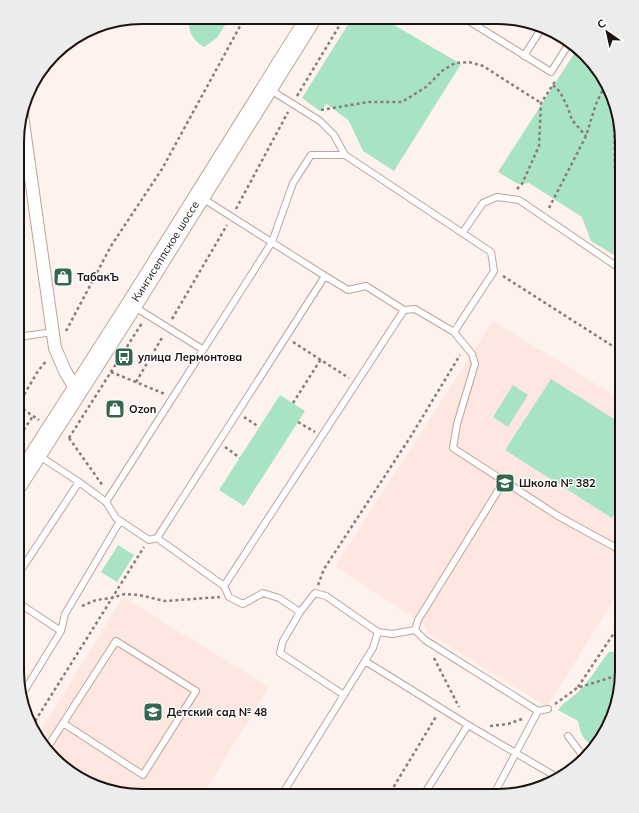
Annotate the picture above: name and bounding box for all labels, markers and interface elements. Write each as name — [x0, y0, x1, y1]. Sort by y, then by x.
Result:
north arrow — [587, 12, 627, 52]
text: С — [594, 16, 609, 32]
street label: Кингисеппское шоссе — [129, 198, 202, 304]
shop icon: ТабакЪ — [52, 266, 74, 288]
place label: ТабакЪ — [77, 270, 119, 284]
bus stop icon: улица Лермонтова — [113, 346, 135, 368]
place label: улица Лермонтова — [138, 350, 242, 364]
shop icon: Ozon — [104, 398, 126, 420]
place label: Ozon — [129, 402, 156, 416]
school or university icon: Школа № 382 — [494, 472, 516, 494]
place label: Школа № 382 — [519, 476, 596, 490]
school or university icon: Детский сад № 48 — [142, 701, 164, 723]
place label: Детский сад № 48 — [167, 705, 268, 719]

